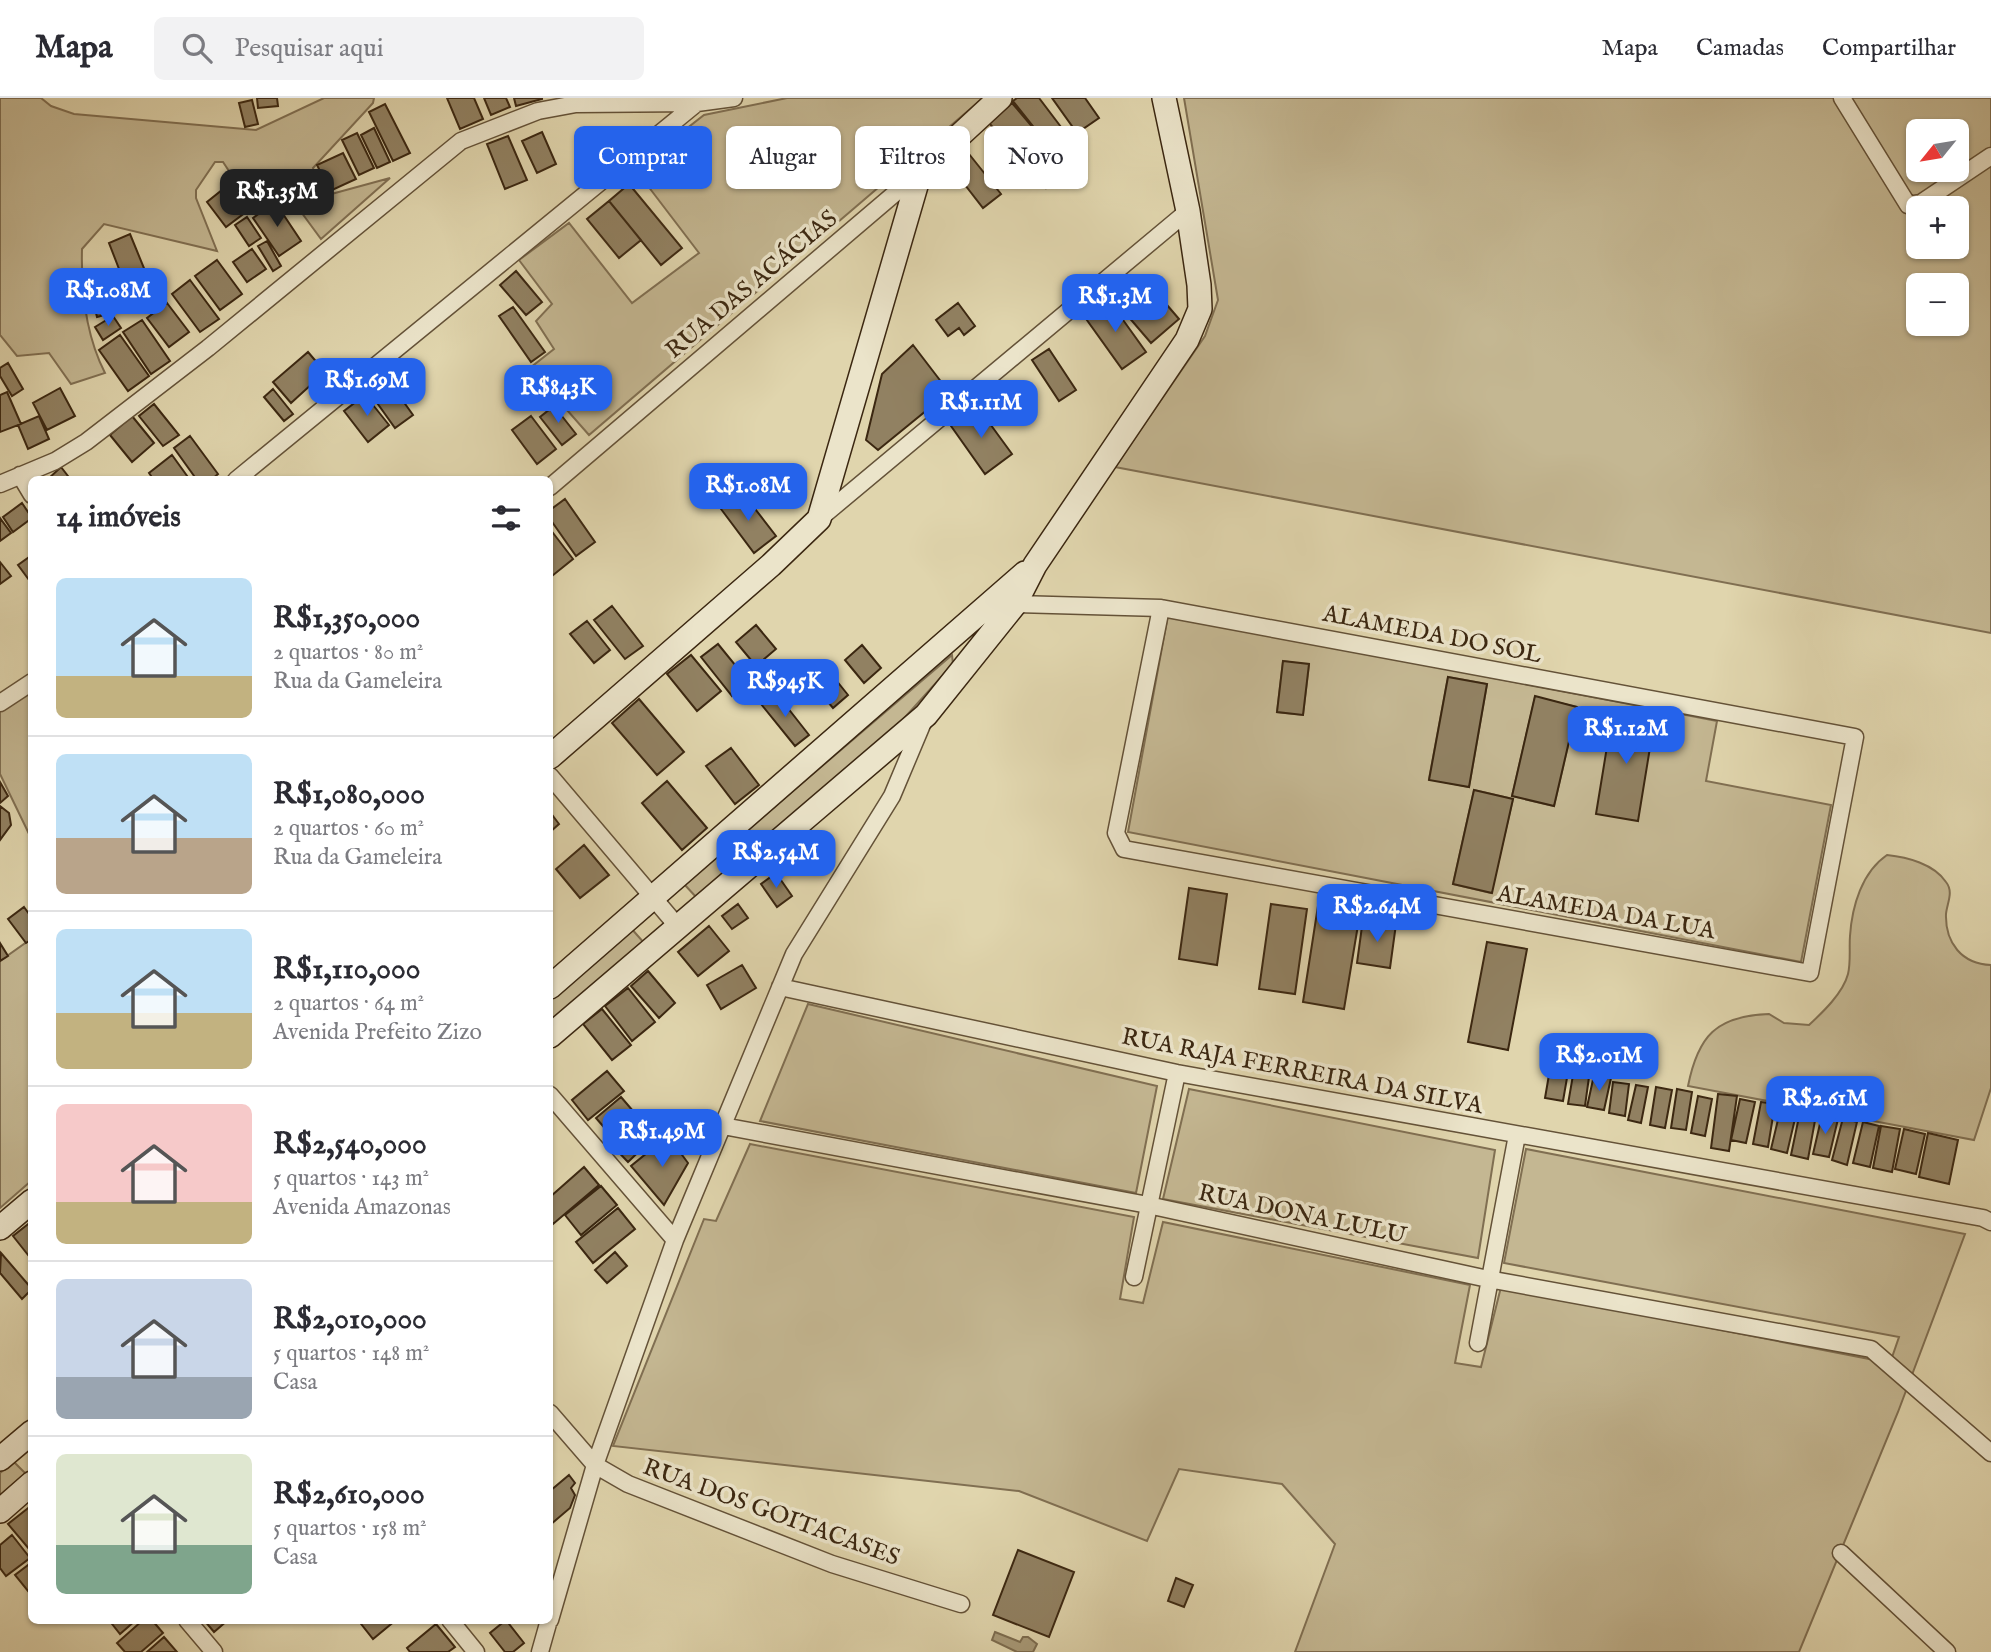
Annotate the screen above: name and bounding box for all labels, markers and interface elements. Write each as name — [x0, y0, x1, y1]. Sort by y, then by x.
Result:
search box — [154, 17, 644, 80]
text: Mapa — [35, 27, 112, 69]
icon: search — [178, 29, 216, 67]
text: Pesquisar aqui — [234, 32, 384, 65]
text: Mapa — [1602, 33, 1658, 64]
text: Camadas — [1696, 33, 1784, 64]
text: Compartilhar — [1822, 33, 1956, 64]
north arrow — [1906, 119, 1969, 182]
map controls — [1906, 119, 1969, 336]
chip: Comprar — [574, 126, 712, 189]
chip: Alugar — [726, 126, 841, 189]
chip: Filtros — [855, 126, 970, 189]
chip: Novo — [984, 126, 1088, 189]
pin: R$1.35M — [212, 170, 342, 229]
text: R$1.35M — [236, 177, 318, 206]
button: + — [1906, 196, 1969, 259]
street label: RUA DAS ACÁCIAS — [660, 204, 844, 366]
pin: R$1.08M — [43, 268, 173, 328]
button: − — [1906, 273, 1969, 336]
pin: R$1.3M — [1058, 274, 1172, 334]
text: R$1.08M — [65, 276, 151, 305]
text: R$1.3M — [1078, 282, 1152, 311]
pin: R$1.69M — [302, 358, 432, 418]
text: R$1.69M — [325, 366, 410, 395]
pin: R$843K — [501, 366, 615, 425]
text: R$843K — [520, 373, 596, 402]
pin: R$1.11M — [916, 380, 1046, 440]
text: R$1.11M — [940, 388, 1022, 417]
pin: R$1.08M — [683, 464, 813, 523]
text: R$1.08M — [705, 471, 791, 500]
text: 14 imóveis — [56, 499, 181, 537]
icon: filters — [487, 499, 525, 537]
street label: ALAMEDA DO SOL — [1319, 598, 1545, 672]
text: R$1,350,000 — [273, 600, 420, 638]
icon: home — [112, 606, 196, 690]
text: 2 quartos · 80 m² — [273, 638, 423, 667]
pin: R$945K — [728, 660, 842, 719]
text: Rua da Gameleira — [273, 667, 442, 696]
text: R$945K — [747, 667, 823, 696]
pin: R$1.12M — [1561, 706, 1691, 766]
text: R$1.12M — [1584, 714, 1668, 743]
text: R$1,080,000 — [273, 776, 425, 814]
icon: home — [112, 782, 196, 866]
text: 2 quartos · 60 m² — [273, 814, 424, 843]
pin: R$2.54M — [711, 830, 841, 890]
text: R$2.54M — [733, 838, 819, 867]
text: Rua da Gameleira — [273, 843, 442, 872]
street label: ALAMEDA DA LUA — [1493, 878, 1718, 948]
pin: R$2.64M — [1312, 884, 1442, 944]
text: R$2.64M — [1333, 892, 1421, 921]
text: R$1,110,000 — [273, 951, 421, 989]
icon: home — [112, 957, 196, 1041]
text: 2 quartos · 64 m² — [273, 989, 424, 1018]
text: Avenida Prefeito Zizo — [273, 1018, 482, 1047]
street label: RUA RAJA FERREIRA DA SILVA — [1119, 1022, 1486, 1122]
pin: R$2.01M — [1534, 1034, 1664, 1093]
text: R$2.01M — [1555, 1041, 1643, 1070]
pin: R$2.61M — [1760, 1076, 1890, 1136]
text: R$2.61M — [1782, 1084, 1868, 1113]
pin: R$1.49M — [597, 1110, 727, 1169]
text: R$1.49M — [619, 1117, 705, 1146]
text: R$2,540,000 — [273, 1126, 427, 1164]
icon: home — [112, 1132, 196, 1216]
text: 5 quartos · 143 m² — [273, 1164, 429, 1193]
street label: RUA DONA LULU — [1195, 1178, 1410, 1252]
text: Avenida Amazonas — [273, 1193, 451, 1222]
text: R$2,010,000 — [273, 1301, 427, 1339]
icon: home — [112, 1307, 196, 1391]
text: 5 quartos · 148 m² — [273, 1339, 430, 1368]
text: Casa — [273, 1368, 317, 1397]
street label: RUA DOS GOITACASES — [638, 1452, 904, 1574]
text: R$2,610,000 — [273, 1476, 425, 1514]
icon: home — [112, 1482, 196, 1566]
text: 5 quartos · 158 m² — [273, 1514, 427, 1543]
text: Casa — [273, 1543, 317, 1572]

